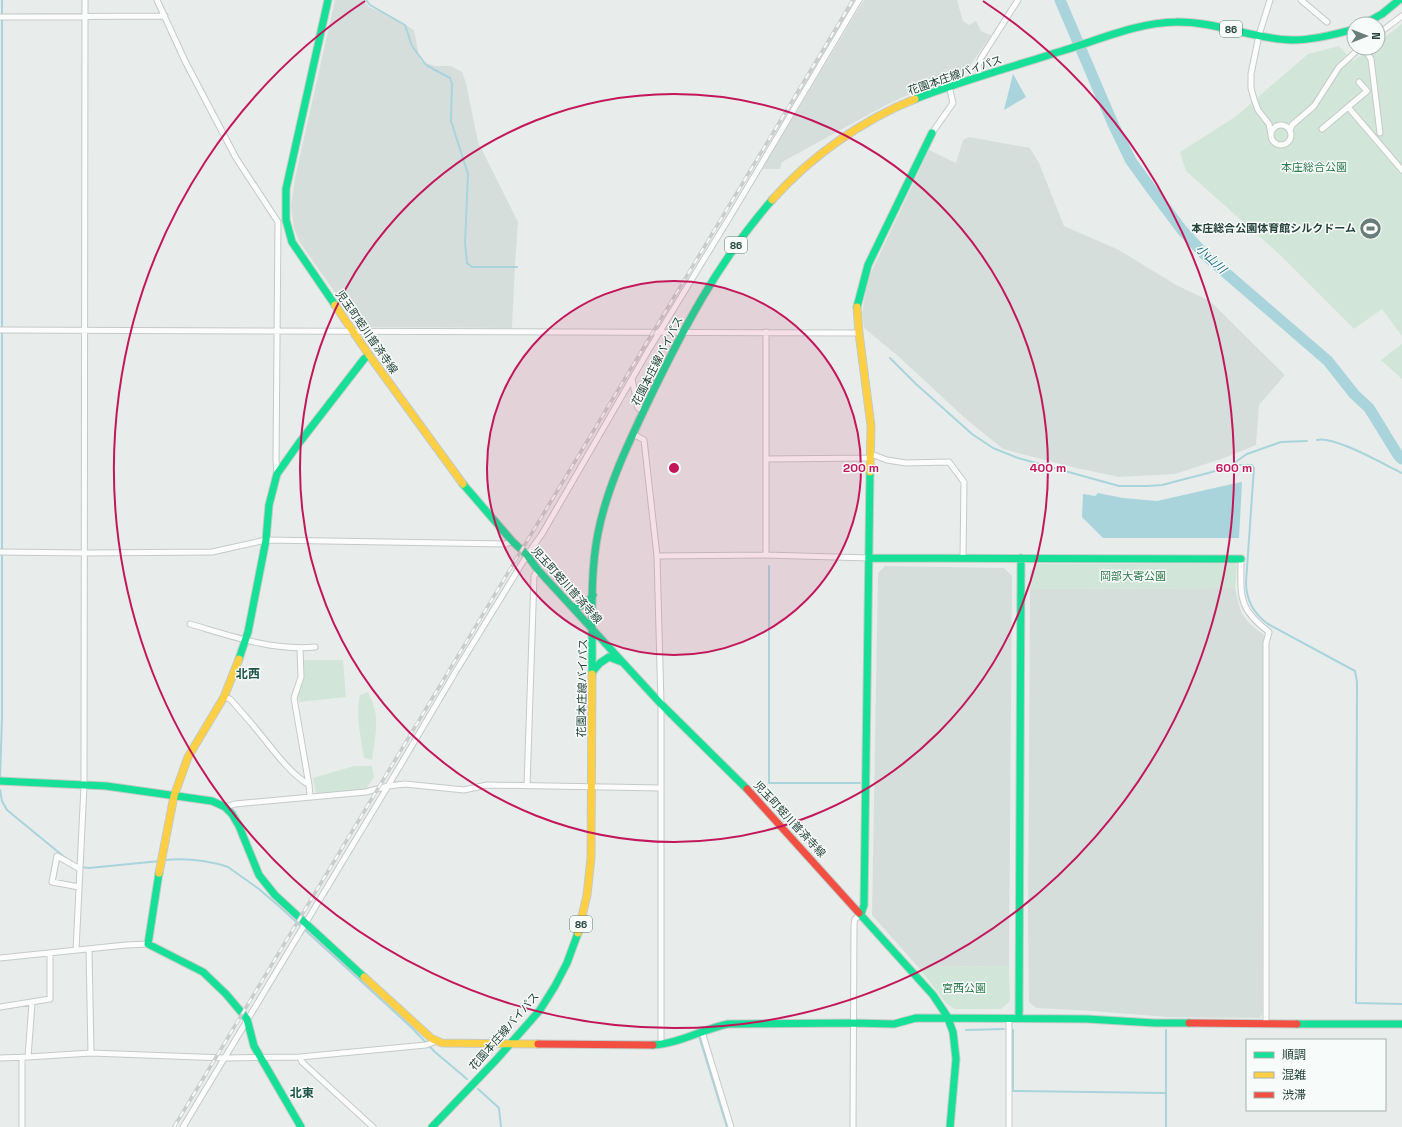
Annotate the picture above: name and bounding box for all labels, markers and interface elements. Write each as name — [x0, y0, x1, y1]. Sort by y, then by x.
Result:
north arrow — [1346, 16, 1386, 56]
road number: 86 — [1220, 21, 1242, 37]
text: N — [1369, 32, 1383, 40]
street label: 花園本庄線バイパス — [906, 52, 1004, 98]
park label: 本庄総合公園 — [1281, 160, 1347, 174]
sports icon: 本庄総合公園体育館シルクドーム — [1358, 215, 1384, 241]
place label: 本庄総合公園体育館シルクドーム — [1191, 221, 1356, 235]
road number: 86 — [725, 237, 747, 253]
water label: 小山川 — [1192, 241, 1231, 278]
street label: 児玉町蛭川普済寺線 — [333, 287, 401, 377]
street label: 花園本庄線バイパス — [628, 314, 686, 408]
text: 200 m — [843, 460, 879, 476]
text: 400 m — [1030, 460, 1066, 476]
text: 600 m — [1216, 460, 1252, 476]
centre of rings — [667, 461, 681, 475]
street label: 児玉町蛭川普済寺線 — [529, 544, 605, 626]
park label: 岡部大寄公園 — [1100, 569, 1166, 583]
street label: 花園本庄線バイパス — [574, 638, 590, 738]
district label: 北西 — [236, 666, 260, 682]
street label: 児玉町蛭川普済寺線 — [751, 778, 829, 860]
road number: 86 — [570, 916, 592, 932]
park label: 宮西公園 — [942, 981, 986, 995]
street label: 花園本庄線バイパス — [466, 989, 542, 1073]
legend — [1246, 1039, 1386, 1111]
text: 順調 — [1282, 1047, 1306, 1063]
text: 混雑 — [1282, 1067, 1306, 1083]
district label: 北東 — [290, 1085, 314, 1101]
text: 渋滞 — [1282, 1087, 1306, 1103]

